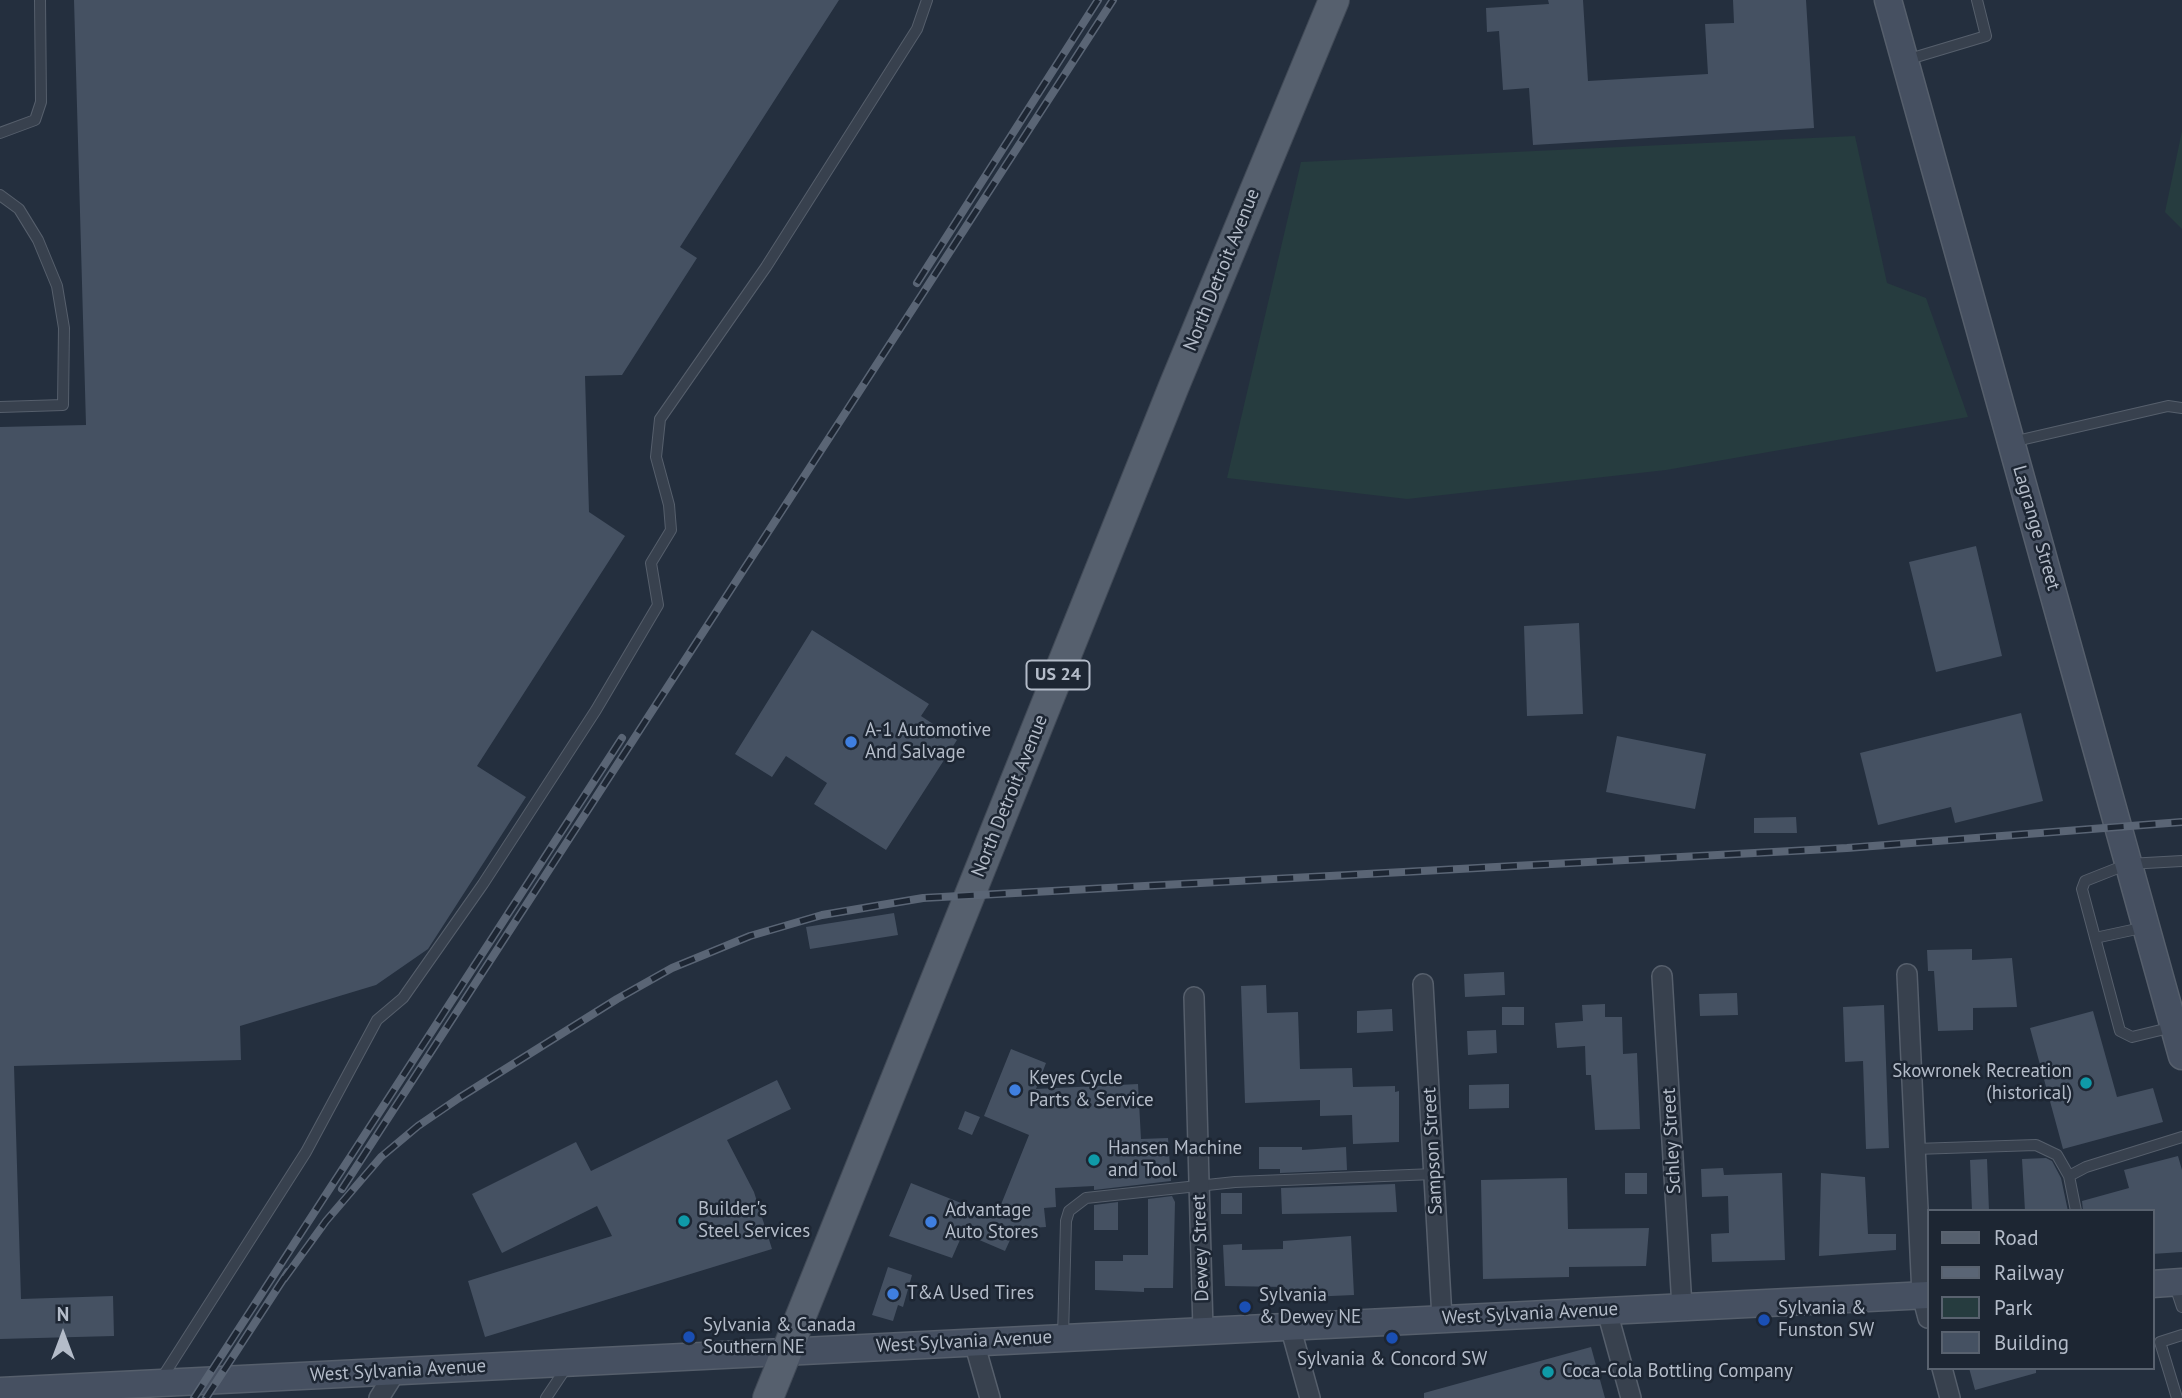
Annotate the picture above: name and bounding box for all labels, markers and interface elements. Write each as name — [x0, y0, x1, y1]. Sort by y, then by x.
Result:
street label: North Detroit Avenue — [1179, 186, 1265, 354]
street label: Lagrange Street — [2007, 463, 2065, 593]
road number: US 24 — [1026, 660, 1090, 690]
street label: North Detroit Avenue — [967, 712, 1053, 880]
place label: A-1 Automotive And Salvage — [865, 720, 991, 764]
marker: A-1 Automotive And Salvage — [843, 734, 859, 750]
place label: Skowronek Recreation (historical) — [1892, 1061, 2072, 1105]
place label: Keyes Cycle Parts & Service — [1029, 1068, 1154, 1112]
marker: Skowronek Recreation (historical) — [2078, 1075, 2094, 1091]
marker: Keyes Cycle Parts & Service — [1007, 1082, 1023, 1098]
street label: Sampson Street — [1418, 1087, 1448, 1215]
street label: Schley Street — [1658, 1087, 1686, 1195]
place label: Hansen Machine and Tool — [1108, 1138, 1242, 1182]
marker: Hansen Machine and Tool — [1086, 1152, 1102, 1168]
street label: Dewey Street — [1188, 1194, 1214, 1302]
place label: Builder's Steel Services — [698, 1199, 810, 1243]
place label: Advantage Auto Stores — [945, 1200, 1038, 1244]
legend — [1926, 1209, 2154, 1370]
marker: Builder's Steel Services — [676, 1213, 692, 1229]
marker: Advantage Auto Stores — [923, 1214, 939, 1230]
text: Road — [1994, 1224, 2038, 1251]
text: Railway — [1994, 1259, 2064, 1286]
place label: T&A Used Tires — [907, 1283, 1034, 1305]
place label: Sylvania & Dewey NE — [1259, 1285, 1361, 1329]
marker: T&A Used Tires — [885, 1286, 901, 1302]
text: Park — [1994, 1294, 2033, 1321]
street label: West Sylvania Avenue — [1441, 1298, 1619, 1330]
place label: Sylvania & Funston SW — [1778, 1298, 1874, 1342]
marker: Sylvania & Dewey NE — [1237, 1299, 1253, 1315]
north arrow — [28, 1300, 98, 1370]
text: N — [57, 1302, 69, 1326]
marker: Sylvania & Funston SW — [1756, 1312, 1772, 1328]
place label: Sylvania & Canada Southern NE — [703, 1315, 856, 1359]
street label: West Sylvania Avenue — [875, 1326, 1053, 1358]
marker: Sylvania & Canada Southern NE — [681, 1329, 697, 1345]
text: Building — [1994, 1329, 2069, 1356]
marker: Sylvania & Concord SW — [1384, 1330, 1400, 1346]
place label: Sylvania & Concord SW — [1297, 1349, 1487, 1371]
street label: West Sylvania Avenue — [309, 1355, 487, 1387]
place label: Coca-Cola Bottling Company — [1562, 1361, 1793, 1383]
marker: Coca-Cola Bottling Company — [1540, 1364, 1556, 1380]

